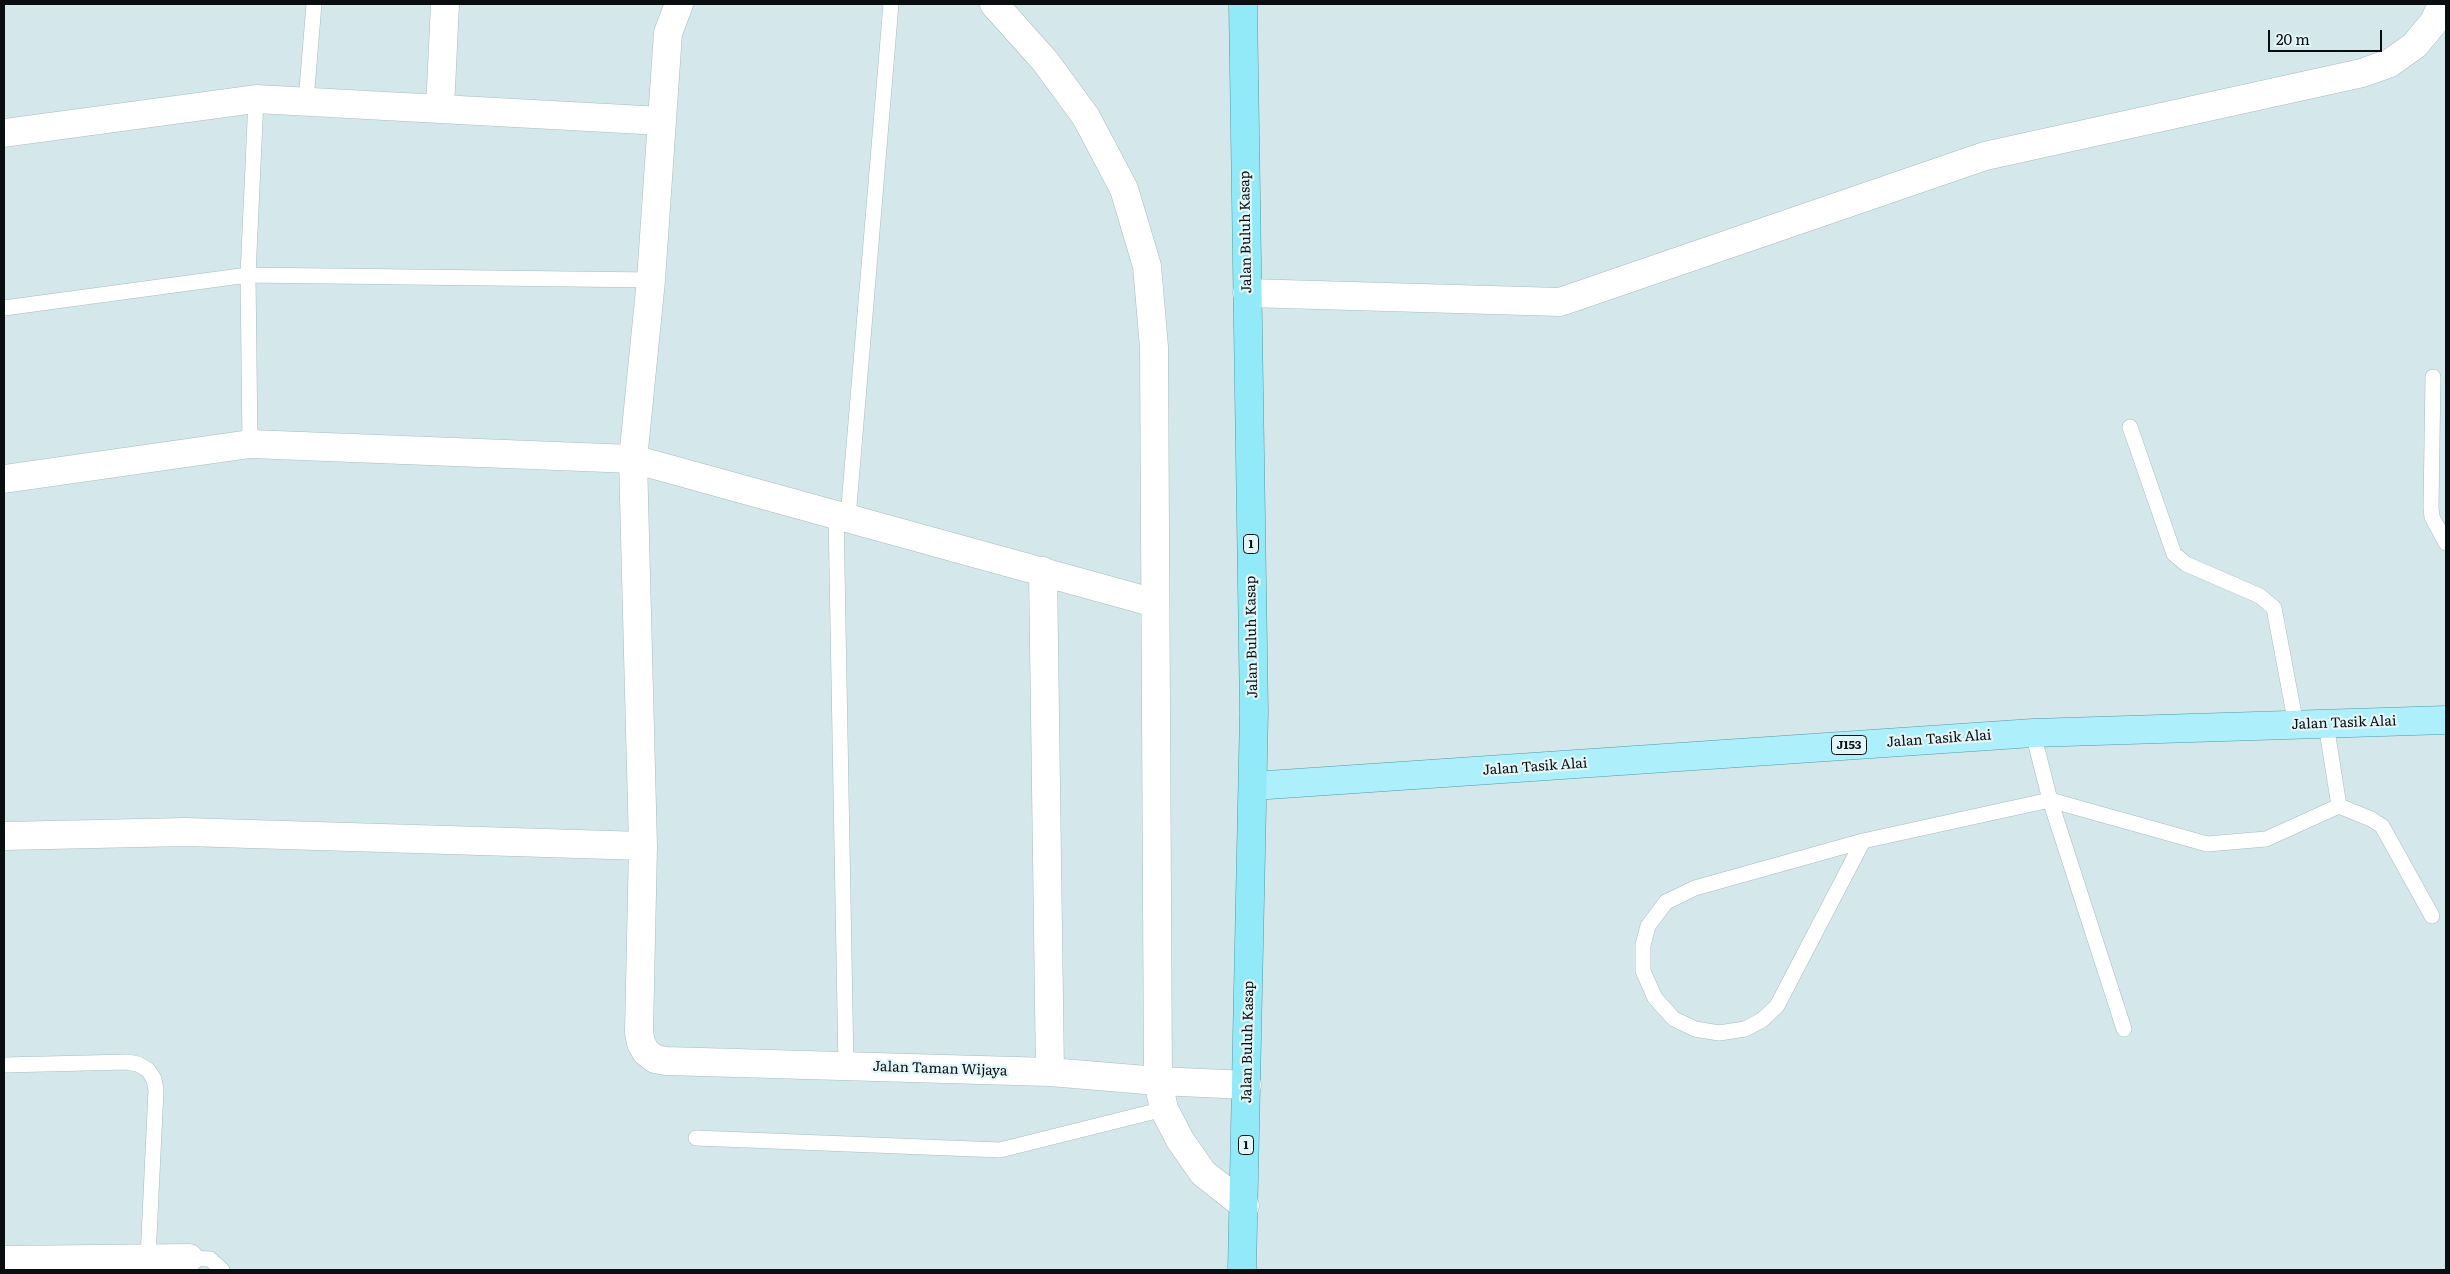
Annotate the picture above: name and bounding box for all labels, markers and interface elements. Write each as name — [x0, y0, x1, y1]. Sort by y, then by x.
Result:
scale bar — [2270, 20, 2384, 52]
text: 20 m — [2276, 27, 2310, 50]
street label: Jalan Buluh Kasap — [1237, 171, 1255, 293]
road number: 1 — [1244, 534, 1258, 554]
street label: Jalan Buluh Kasap — [1243, 576, 1261, 698]
street label: Jalan Tasik Alai — [2291, 713, 2397, 733]
street label: Jalan Tasik Alai — [1886, 727, 1992, 751]
road number: J153 — [1832, 736, 1866, 754]
street label: Jalan Tasik Alai — [1482, 755, 1588, 779]
street label: Jalan Buluh Kasap — [1239, 981, 1257, 1103]
street label: Jalan Taman Wijaya — [872, 1058, 1008, 1080]
road number: 1 — [1238, 1136, 1254, 1154]

